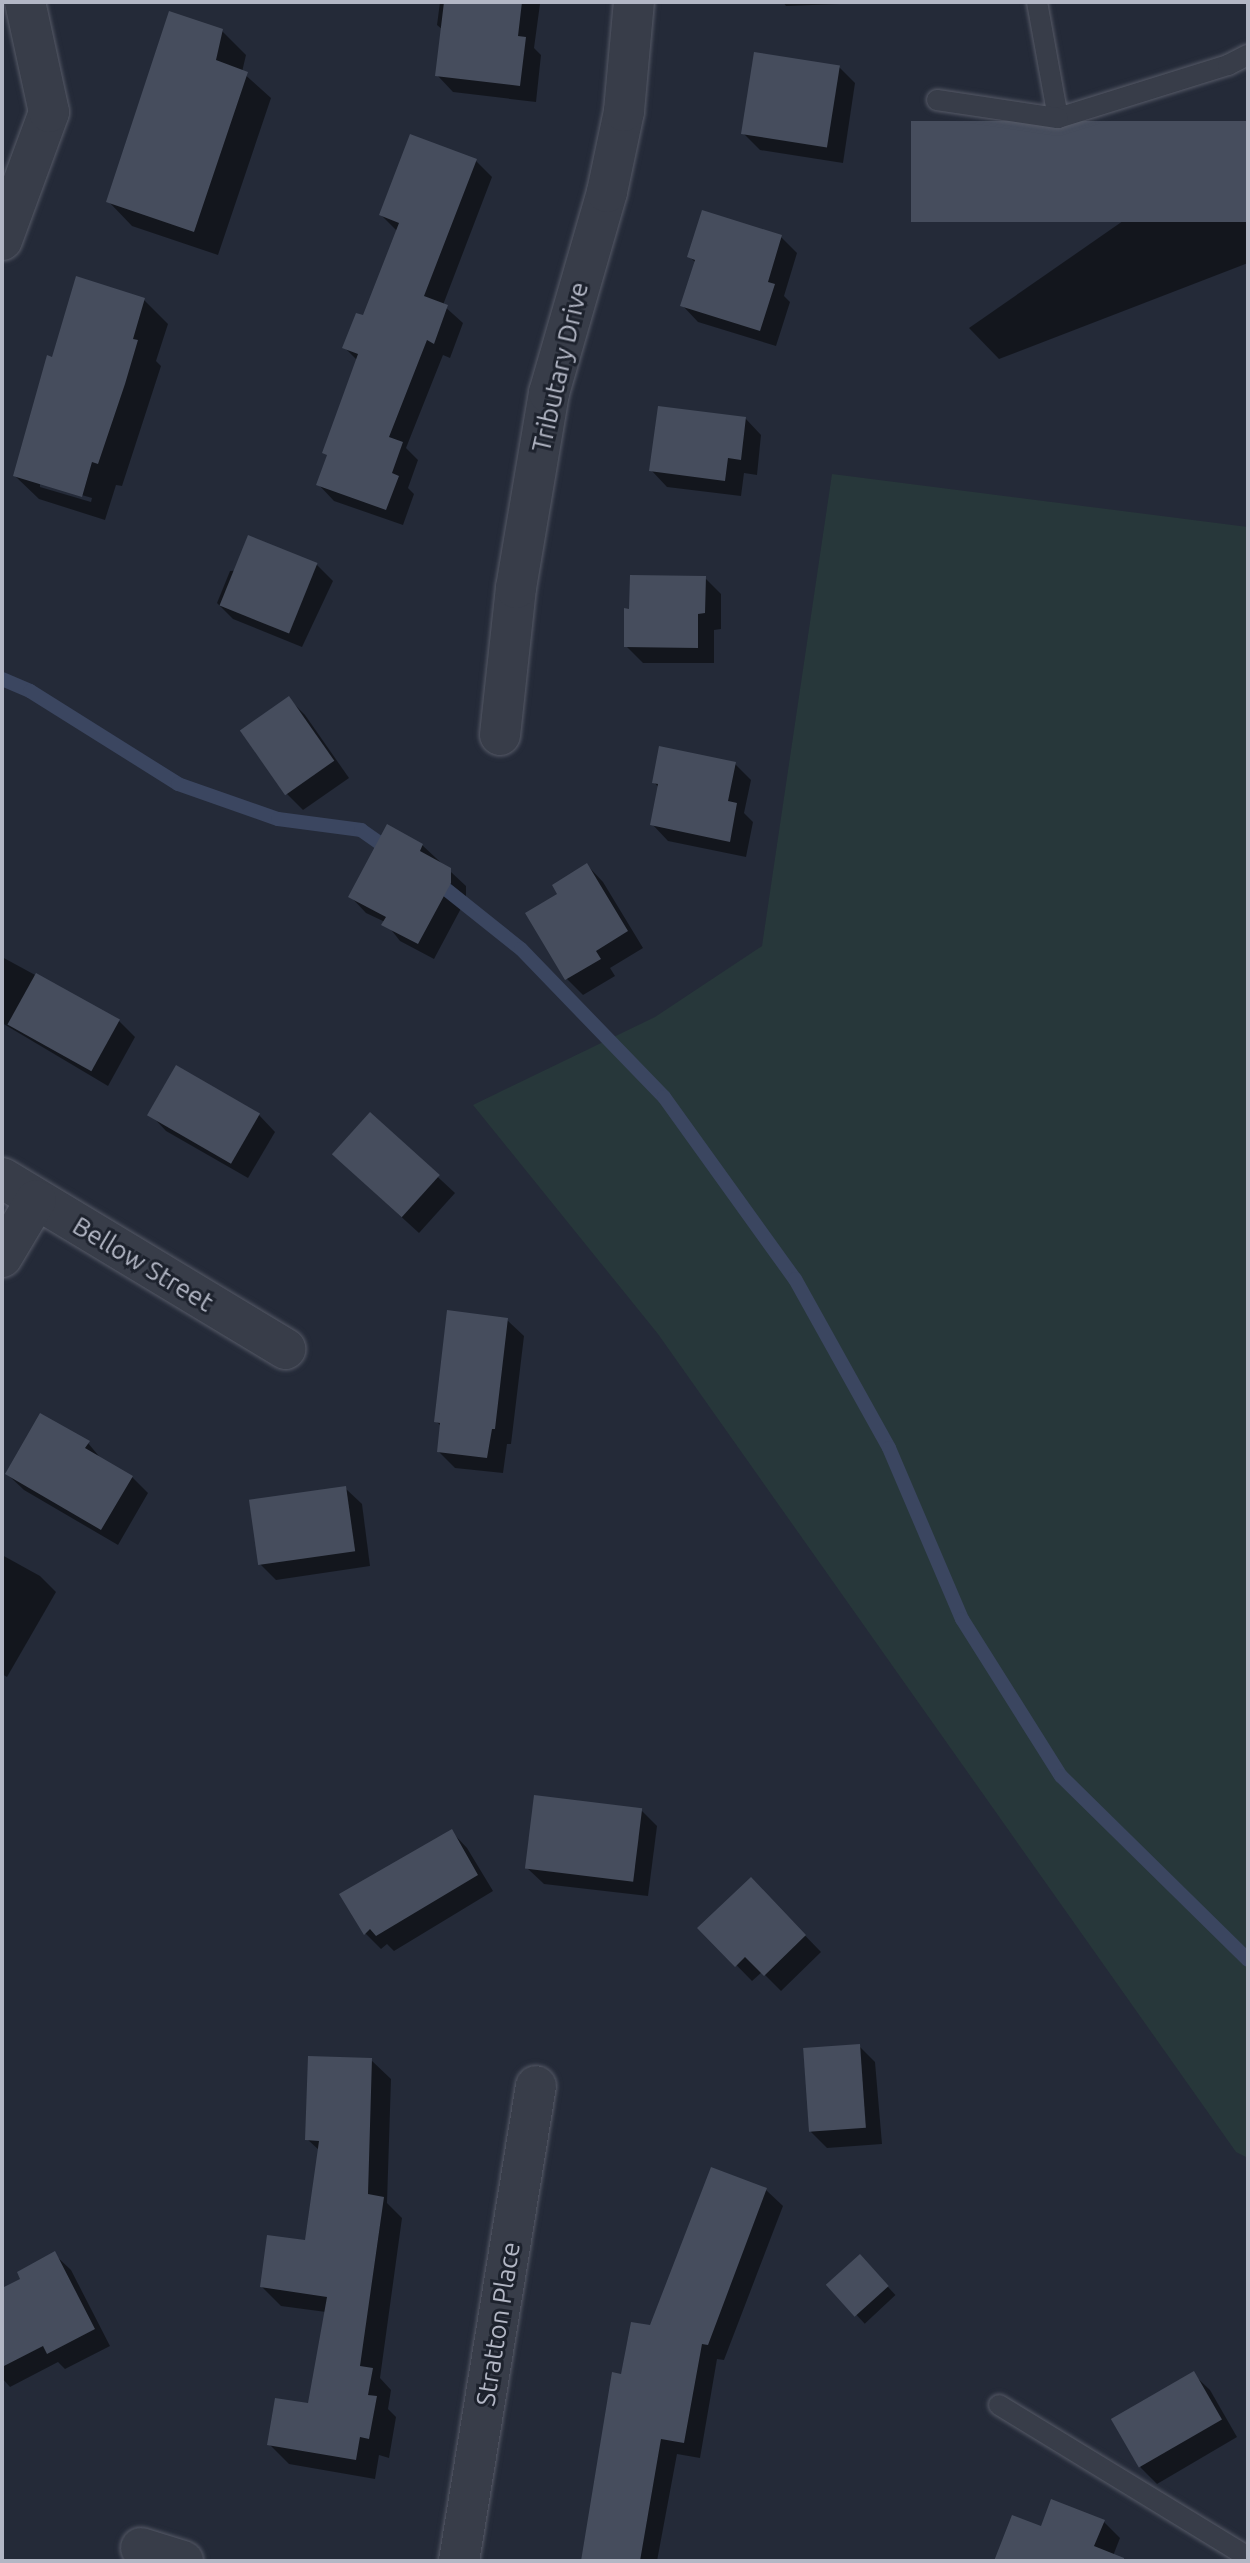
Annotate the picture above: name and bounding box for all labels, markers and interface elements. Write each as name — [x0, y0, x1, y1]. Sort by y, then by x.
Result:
street label: Tributary Drive — [525, 279, 595, 455]
street label: Bellow Street — [67, 1210, 219, 1318]
street label: Stratton Place — [470, 2240, 526, 2408]

